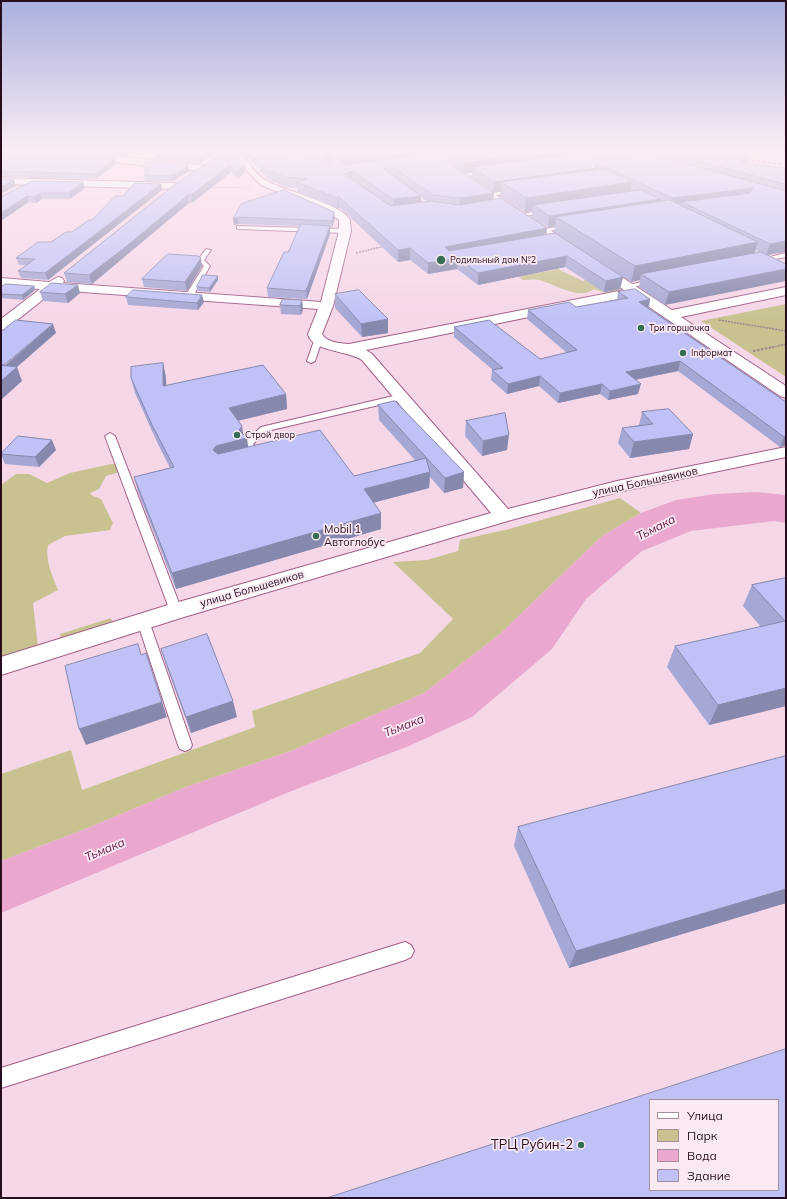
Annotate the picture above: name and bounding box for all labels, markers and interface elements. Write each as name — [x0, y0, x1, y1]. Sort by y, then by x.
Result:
marker: Родильный дом №2 — [435, 254, 447, 266]
place label: Родильный дом №2 — [450, 255, 536, 265]
marker: Три горшочка — [636, 323, 646, 333]
place label: Три горшочка — [649, 323, 710, 333]
marker: Inформат — [678, 348, 688, 358]
place label: Inформат — [691, 348, 732, 358]
marker: Строй двор — [232, 430, 242, 440]
place label: Строй двор — [245, 430, 295, 440]
street label: улица Большевиков — [591, 464, 699, 500]
water label: Тьмака — [634, 512, 678, 544]
place label: Mobil 1 Автоглобус — [324, 523, 385, 549]
marker: Mobil 1 Автоглобус — [311, 531, 321, 541]
street label: улица Большевиков — [199, 568, 305, 610]
water label: Тьмака — [382, 712, 426, 740]
water label: Тьмака — [83, 835, 127, 865]
legend — [649, 1099, 779, 1191]
text: Улица — [687, 1108, 723, 1123]
text: Парк — [687, 1128, 717, 1143]
place label: ТРЦ Рубин-2 — [491, 1137, 573, 1153]
marker: ТРЦ Рубин-2 — [576, 1140, 586, 1150]
text: Вода — [687, 1148, 717, 1163]
text: Здание — [687, 1168, 730, 1183]

